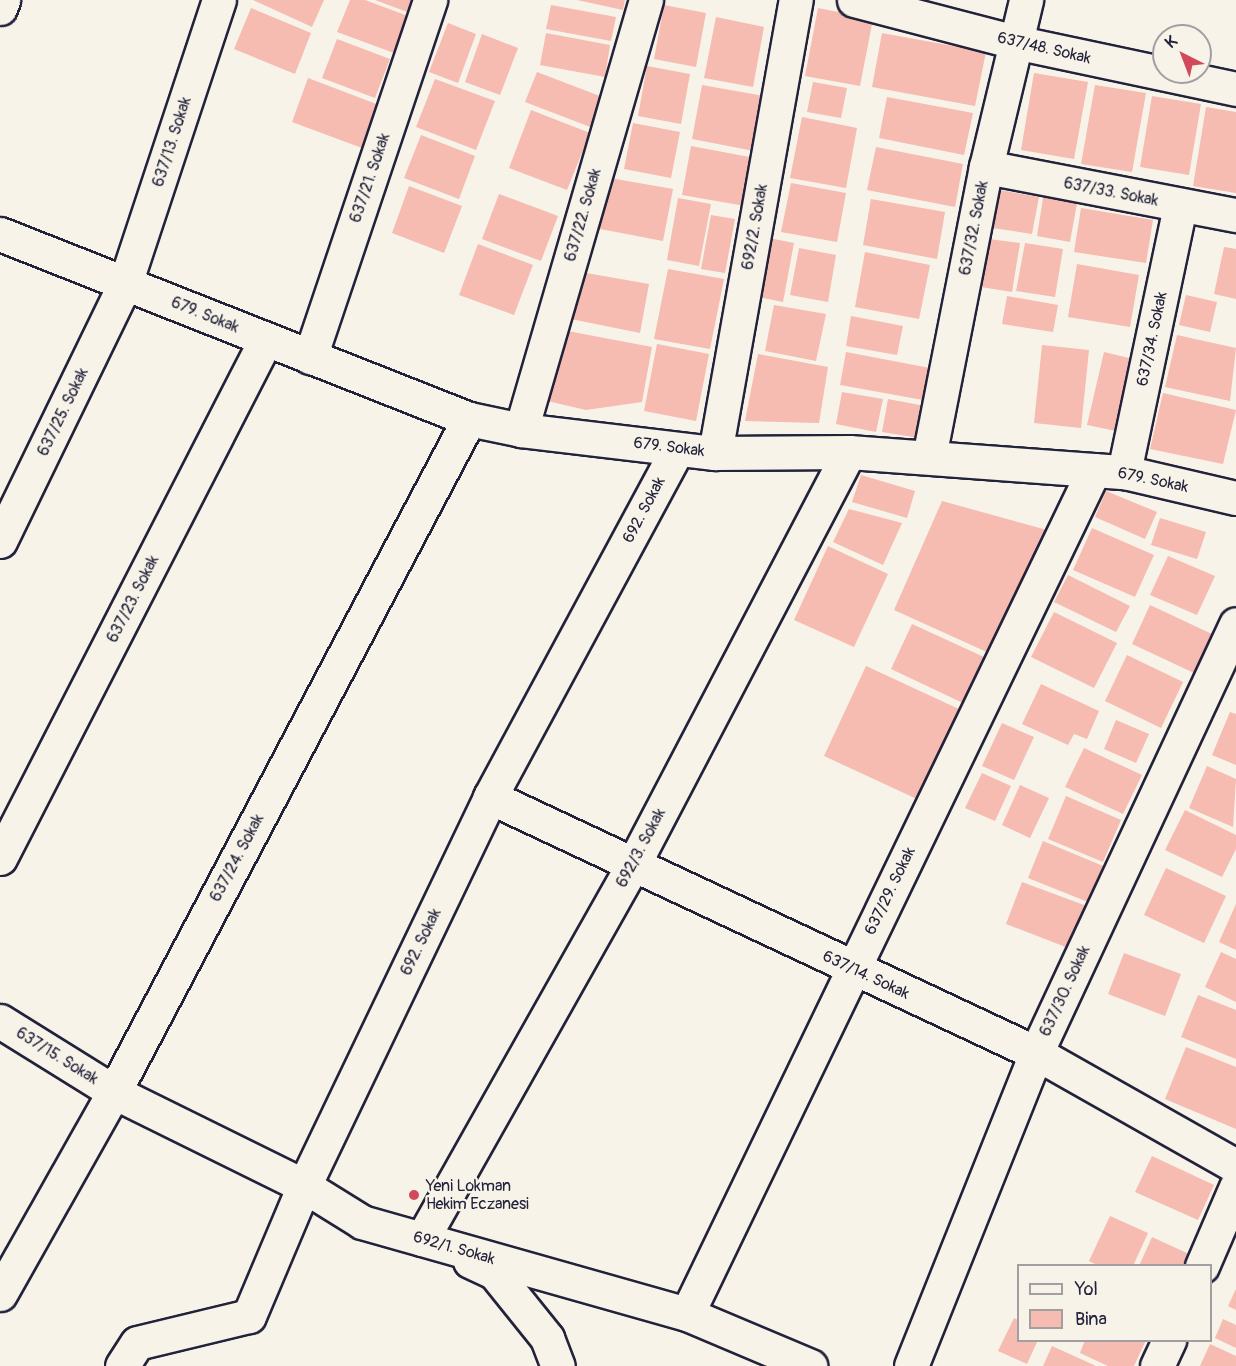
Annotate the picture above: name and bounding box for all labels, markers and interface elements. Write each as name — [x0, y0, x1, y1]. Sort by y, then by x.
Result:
north arrow — [1152, 24, 1212, 84]
street label: 637/48. Sokak — [995, 28, 1093, 68]
text: K — [1161, 31, 1182, 53]
street label: 637/13. Sokak — [148, 95, 196, 189]
street label: 637/21. Sokak — [346, 131, 394, 225]
street label: 637/22. Sokak — [561, 166, 605, 264]
street label: 637/33. Sokak — [1062, 173, 1160, 211]
street label: 637/32. Sokak — [955, 179, 993, 277]
street label: 692/2. Sokak — [738, 183, 772, 271]
street label: 637/34. Sokak — [1133, 290, 1171, 388]
street label: 679. Sokak — [168, 293, 242, 337]
street label: 637/25. Sokak — [33, 365, 93, 459]
street label: 679. Sokak — [632, 433, 706, 461]
street label: 679. Sokak — [1116, 463, 1190, 497]
street label: 692. Sokak — [619, 474, 669, 546]
street label: 637/23. Sokak — [103, 552, 163, 646]
street label: 692/3. Sokak — [612, 805, 670, 891]
street label: 637/24. Sokak — [206, 811, 268, 905]
street label: 637/29. Sokak — [860, 844, 920, 938]
street label: 692. Sokak — [397, 905, 445, 979]
street label: 637/30. Sokak — [1036, 943, 1094, 1039]
street label: 637/14. Sokak — [819, 947, 913, 1003]
street label: 637/15. Sokak — [12, 1023, 102, 1089]
place label: Yeni Lokman Hekim Eczanesi — [426, 1176, 529, 1214]
marker: Yeni Lokman Hekim Eczanesi — [407, 1188, 421, 1202]
street label: 692/1. Sokak — [411, 1227, 497, 1269]
legend — [1017, 1264, 1212, 1342]
text: Yol — [1075, 1278, 1098, 1301]
text: Bina — [1075, 1308, 1107, 1331]

